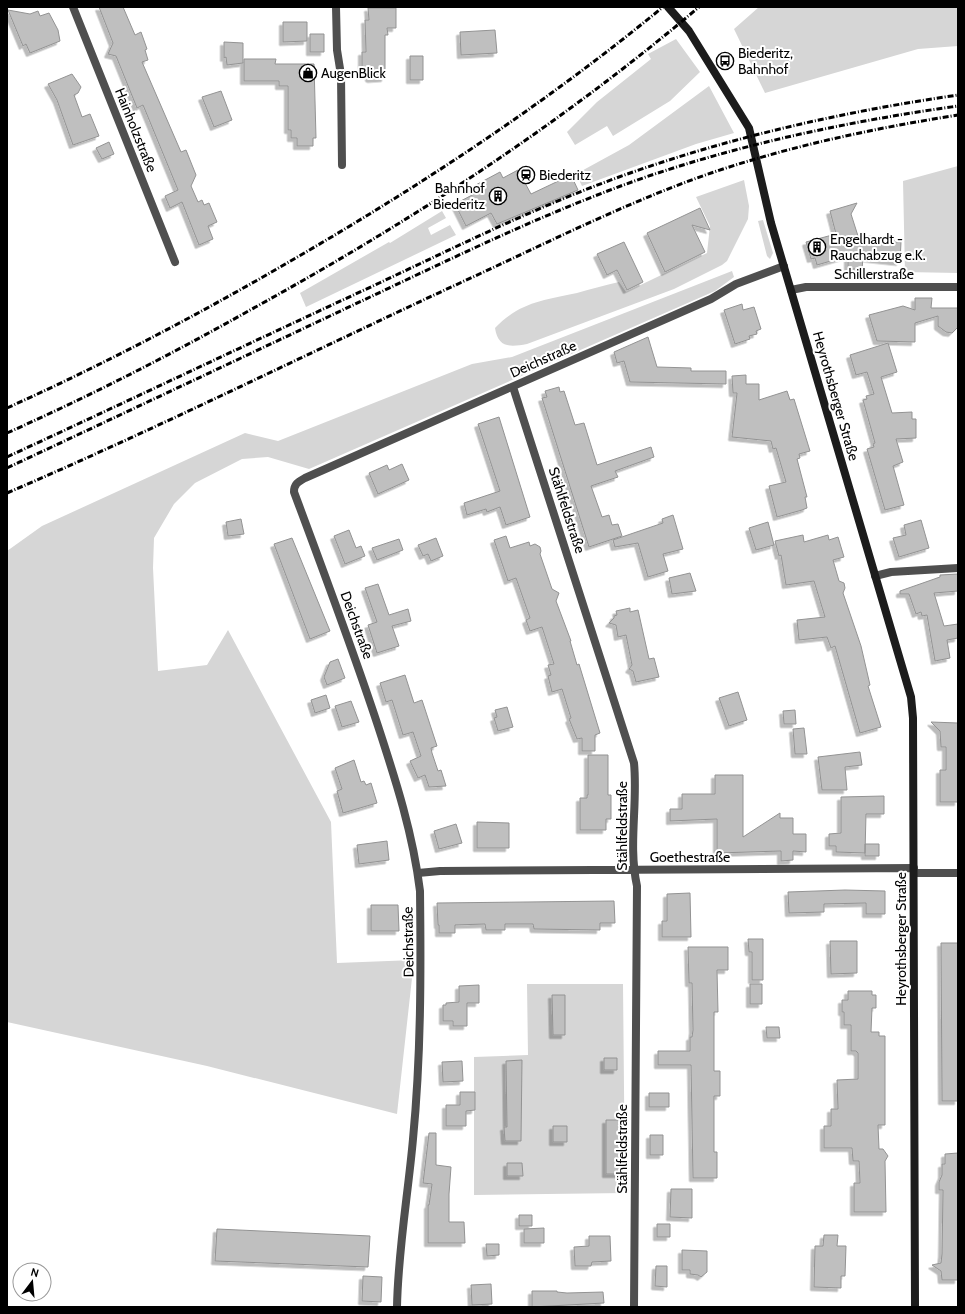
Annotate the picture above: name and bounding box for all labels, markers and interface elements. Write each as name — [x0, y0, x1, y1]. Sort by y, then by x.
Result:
place label: Biederitz, Bahnhof — [738, 44, 793, 78]
bus stop icon: Biederitz, Bahnhof — [715, 51, 735, 71]
shop icon: AugenBlick — [298, 63, 318, 83]
place label: AugenBlick — [321, 64, 386, 82]
street label: Hainholzstraße — [111, 85, 161, 175]
station icon: Biederitz — [516, 165, 536, 185]
place label: Biederitz — [539, 166, 591, 184]
place label: Bahnhof Biederitz — [433, 179, 485, 213]
building icon: Bahnhof Biederitz — [488, 186, 508, 206]
place label: Engelhardt - Rauchabzug e.K. — [830, 230, 926, 264]
building icon: Engelhardt - Rauchabzug e.K. — [807, 237, 827, 257]
street label: Schillerstraße — [834, 265, 914, 283]
street label: Heyrothsberger Straße — [809, 329, 863, 463]
street label: Deichstraße — [507, 336, 579, 382]
street label: Stählfeldstraße — [545, 465, 589, 555]
street label: Deichstraße — [336, 589, 378, 661]
street label: Stählfeldstraße — [613, 781, 631, 871]
street label: Goethestraße — [650, 848, 730, 866]
street label: Heyrothsberger Straße — [892, 872, 910, 1006]
street label: Deichstraße — [398, 906, 418, 978]
street label: Stählfeldstraße — [613, 1104, 631, 1194]
north arrow — [12, 1262, 52, 1302]
text: N — [29, 1265, 40, 1280]

